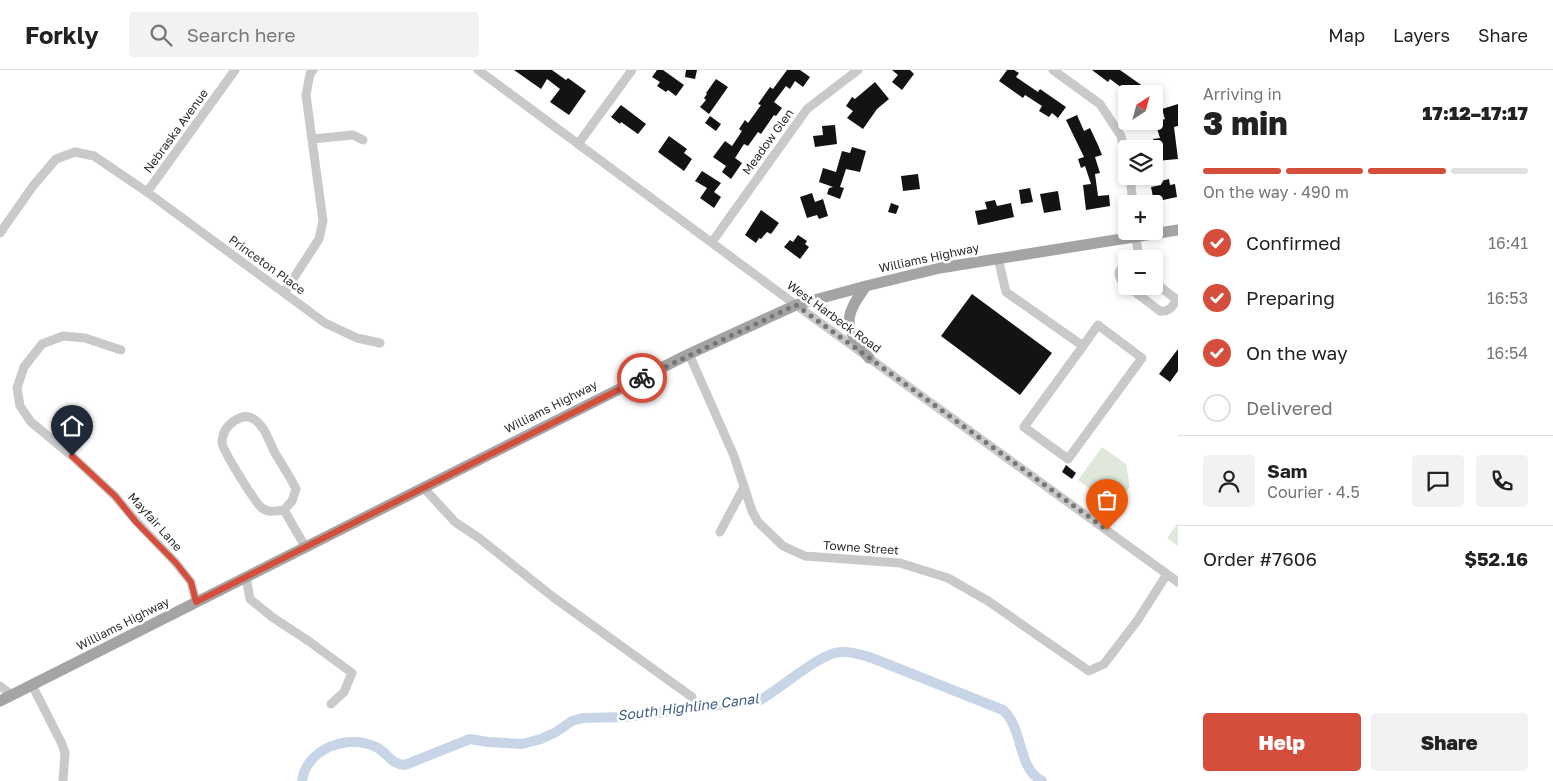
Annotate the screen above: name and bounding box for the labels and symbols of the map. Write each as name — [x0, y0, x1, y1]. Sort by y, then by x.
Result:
north arrow — [1118, 85, 1162, 130]
street label: Nebraska Avenue — [140, 86, 211, 176]
street label: Meadow Glen — [739, 106, 797, 178]
street label: Princeton Place — [226, 232, 309, 297]
street label: Williams Highway — [877, 240, 981, 275]
street label: West Harbeck Road — [784, 277, 884, 356]
courier — [617, 353, 667, 403]
street label: Williams Highway — [502, 377, 600, 436]
pin — [51, 405, 93, 456]
pin — [1086, 479, 1128, 530]
street label: Mayfair Lane — [125, 489, 186, 554]
street label: Towne Street — [823, 537, 900, 558]
street label: Williams Highway — [74, 594, 172, 653]
water label: South Highline Canal — [616, 689, 760, 724]

